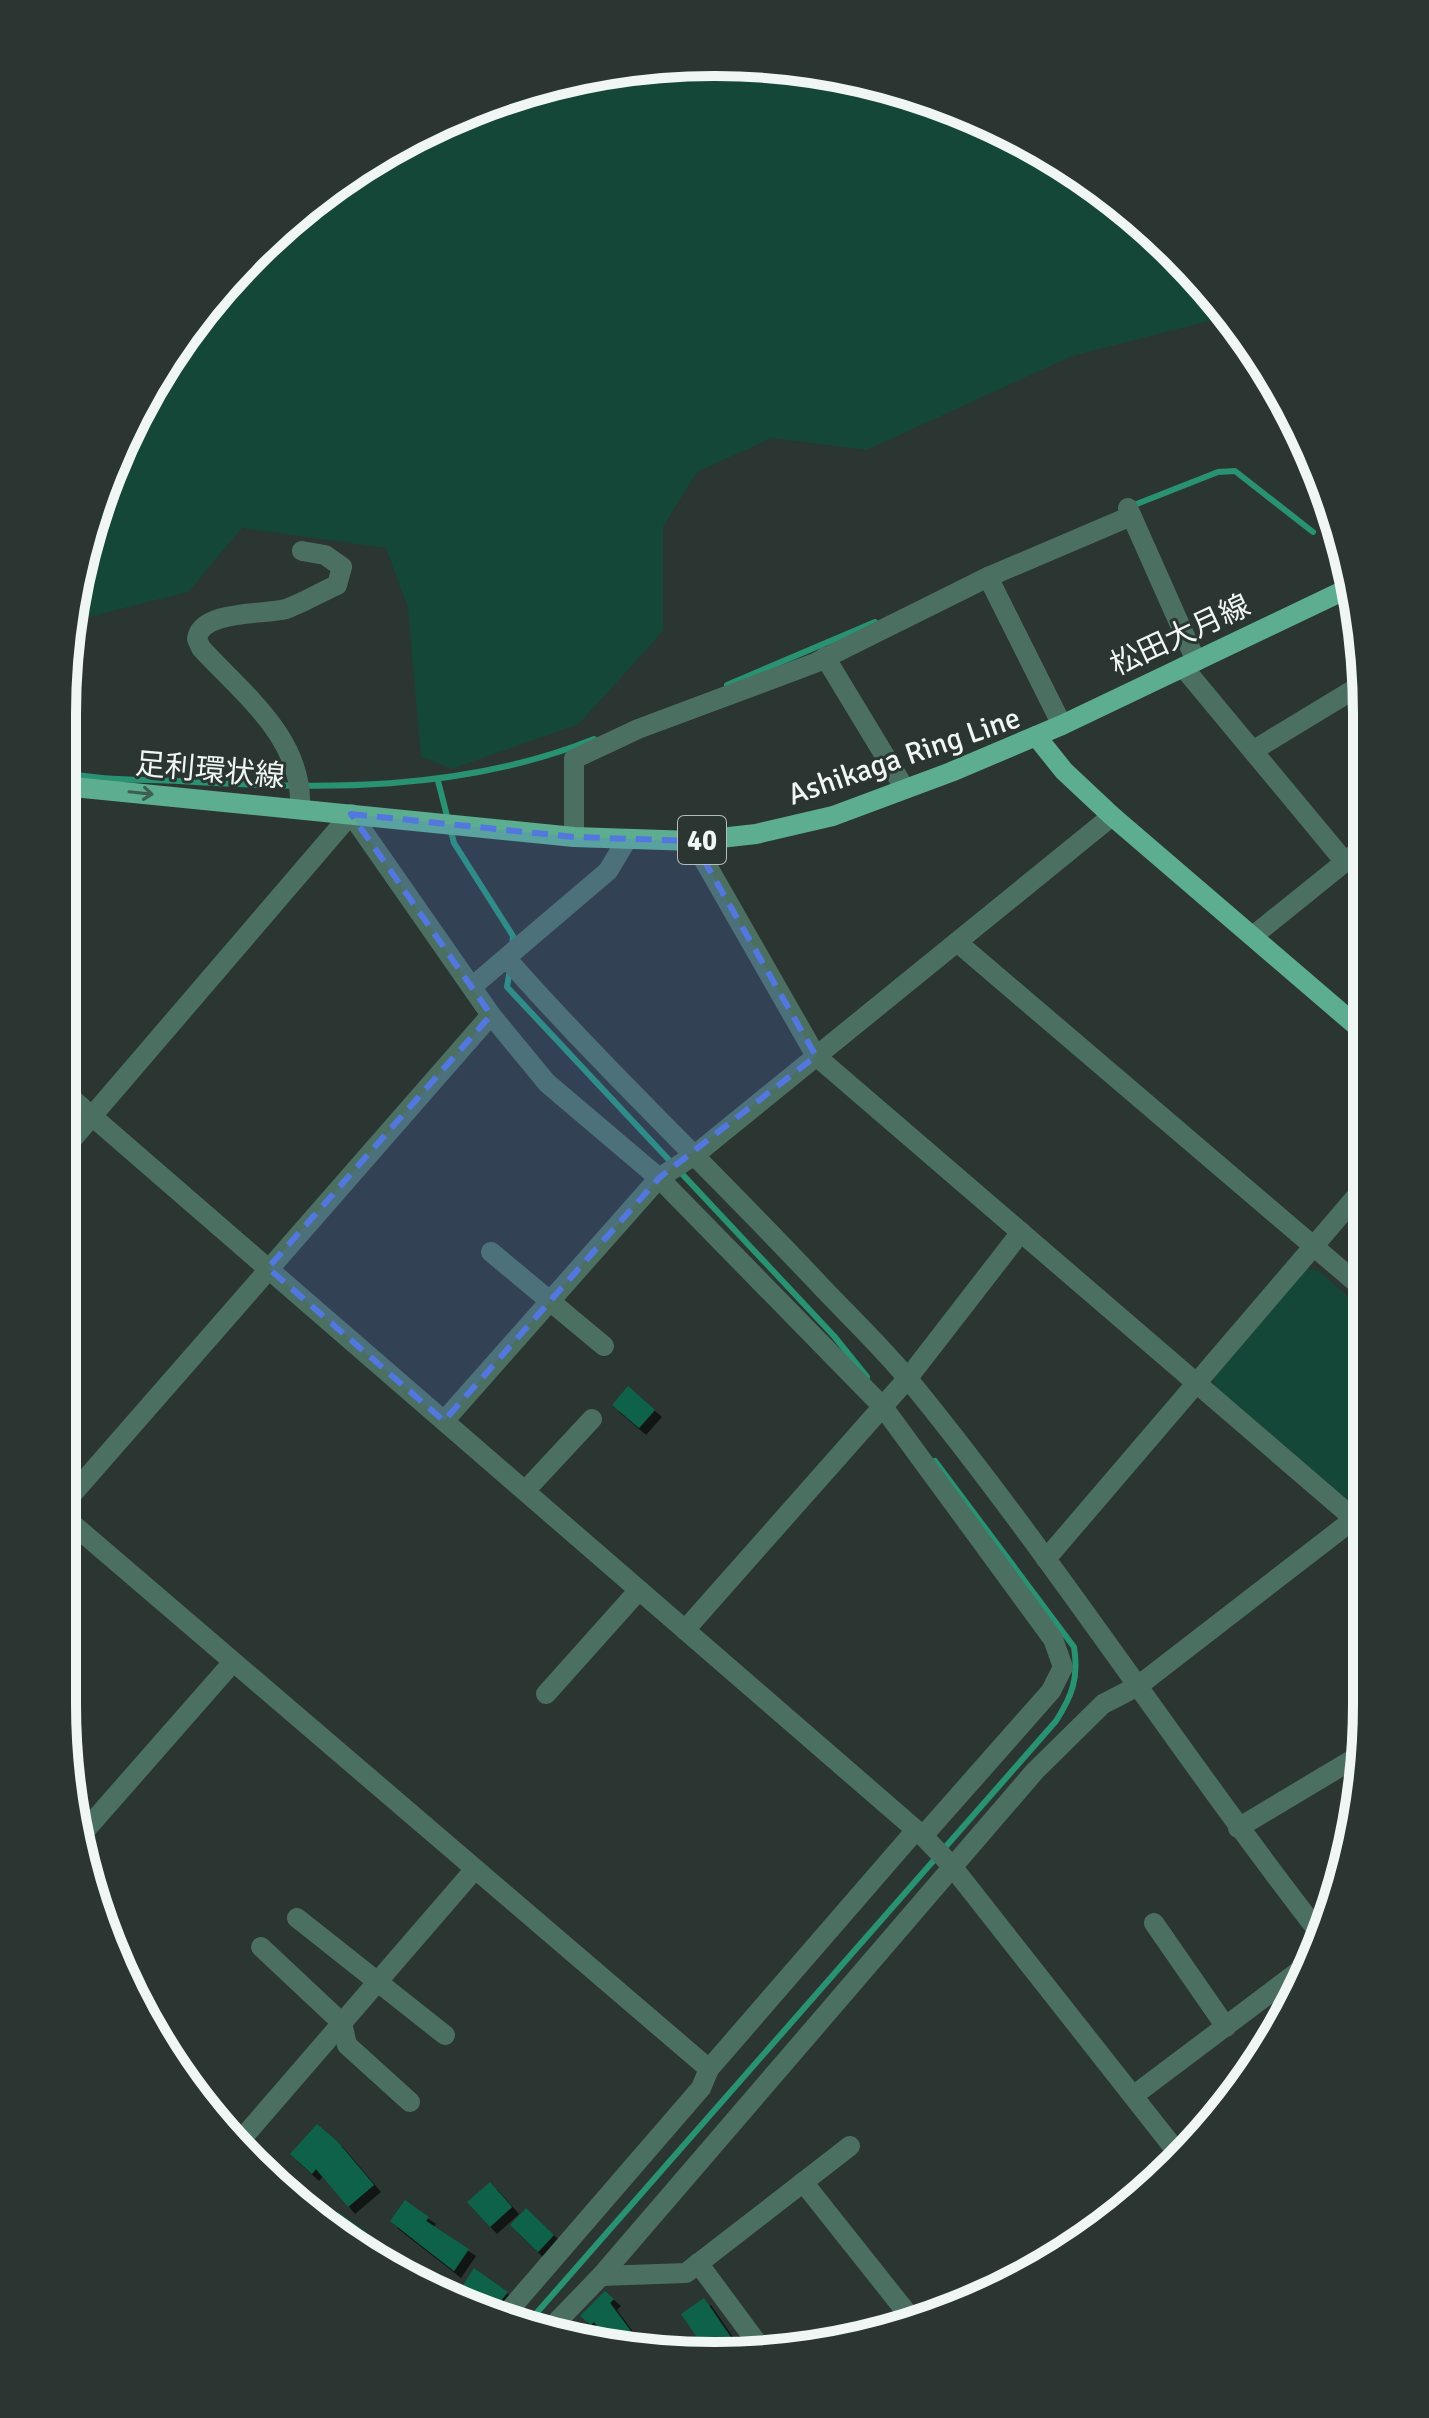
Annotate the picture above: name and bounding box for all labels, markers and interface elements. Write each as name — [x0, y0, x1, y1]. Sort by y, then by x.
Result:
street label: 松田大月線 — [1104, 587, 1256, 684]
street label: Ashikaga Ring Line — [783, 699, 1025, 814]
street label: 足利環状線 — [134, 746, 286, 795]
one-way arrow — [127, 786, 154, 801]
road number: 40 — [678, 816, 726, 864]

